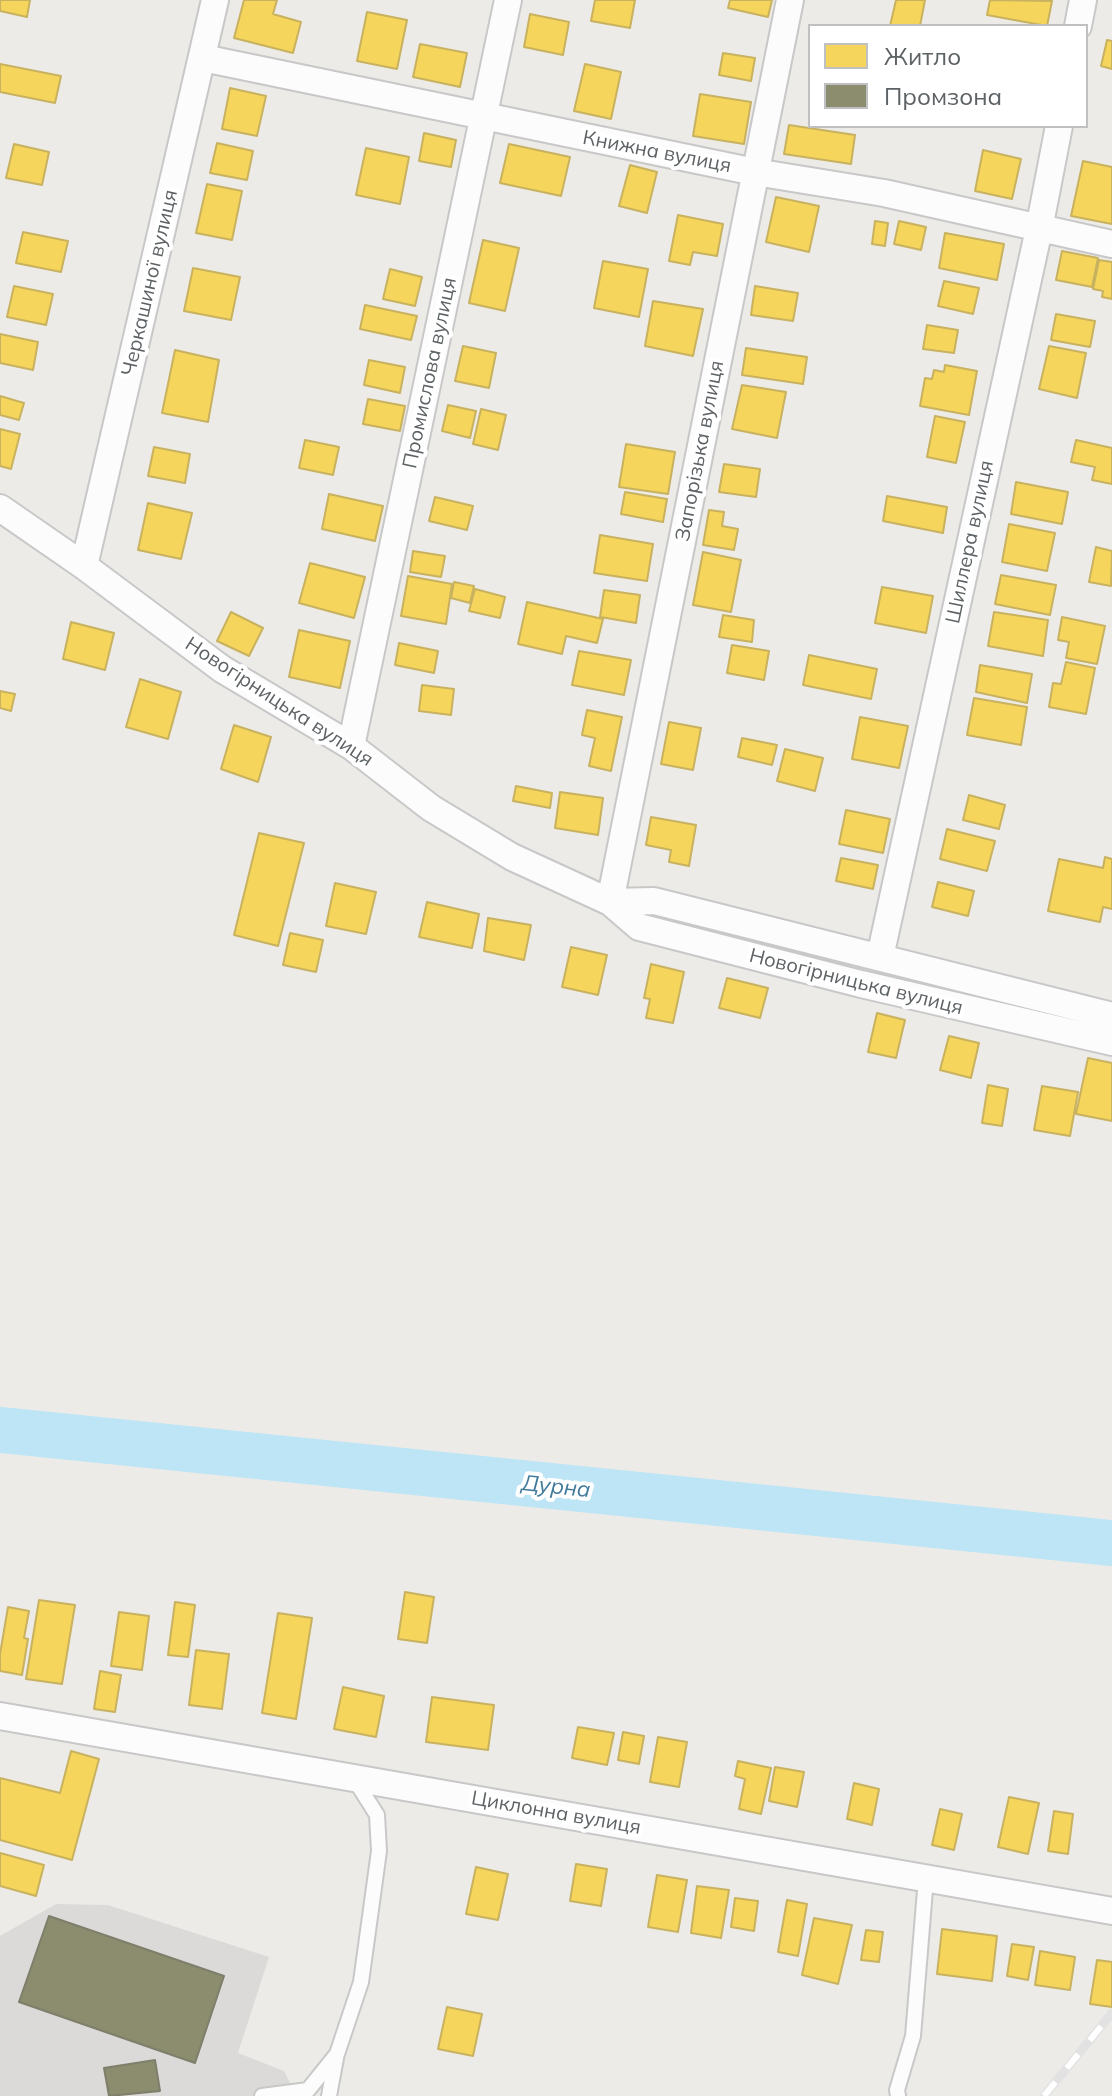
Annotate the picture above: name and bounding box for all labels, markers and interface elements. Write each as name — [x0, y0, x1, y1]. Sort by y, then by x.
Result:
legend — [808, 24, 1088, 128]
text: Житло — [884, 41, 961, 71]
text: Промзона — [884, 81, 1002, 111]
street label: Книжна вулиця — [581, 126, 733, 178]
street label: Черкашиної вулиця — [117, 188, 183, 378]
street label: Промислова вулиця — [398, 275, 462, 471]
street label: Запорізька вулиця — [671, 359, 729, 543]
street label: Шиллера вулиця — [941, 458, 999, 626]
street label: Новогірницька вулиця — [181, 632, 377, 772]
street label: Новогірницька вулиця — [747, 944, 965, 1020]
water label: Дурна — [520, 1470, 592, 1504]
street label: Циклонна вулиця — [469, 1786, 643, 1840]

